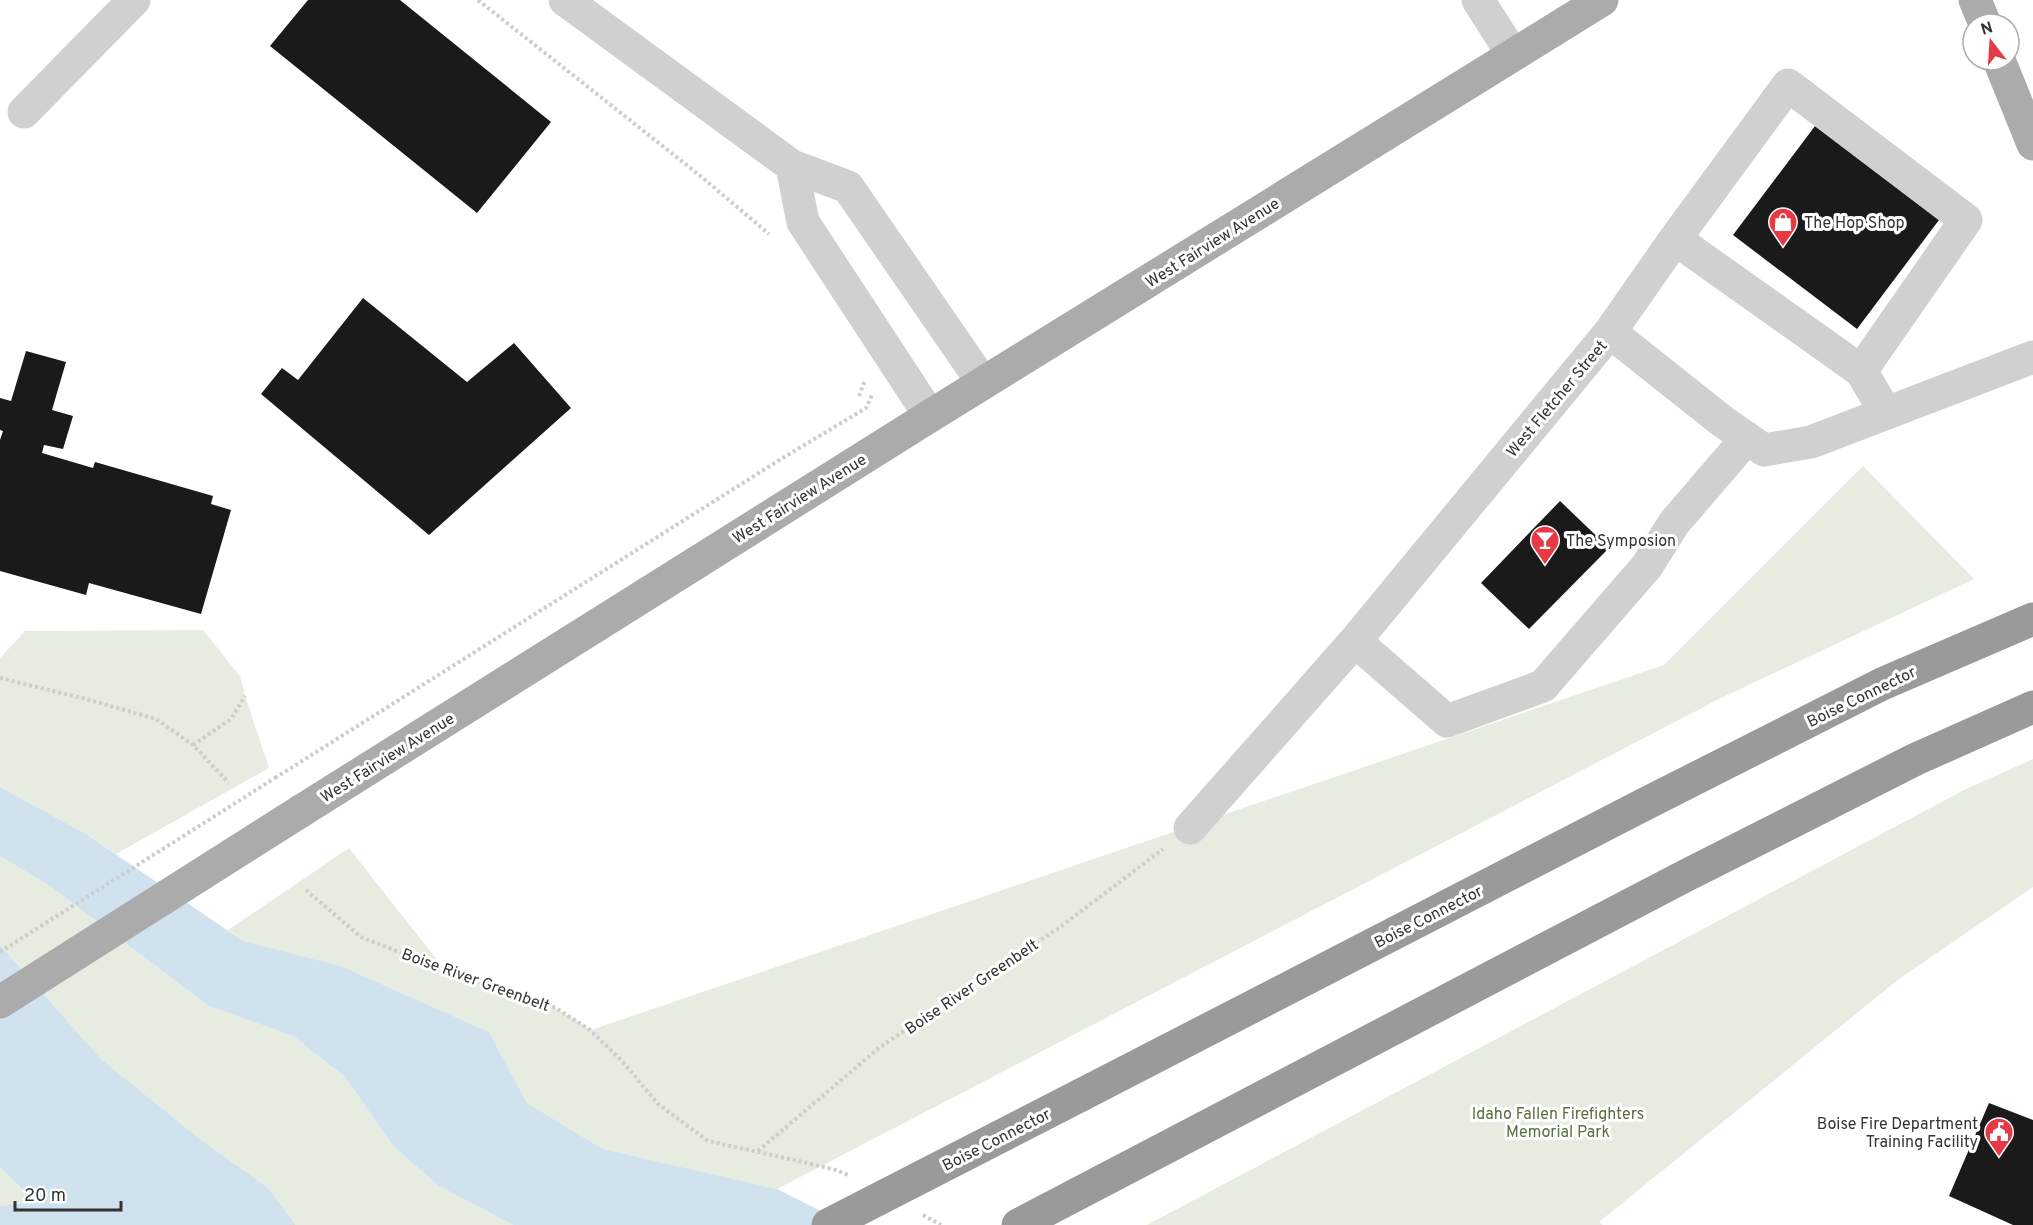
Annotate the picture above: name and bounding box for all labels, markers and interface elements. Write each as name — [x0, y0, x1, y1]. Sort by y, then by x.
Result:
north arrow — [1961, 12, 2021, 72]
text: N — [1979, 18, 1996, 41]
street label: West Fairview Avenue — [1142, 194, 1284, 293]
shop icon: The Hop Shop — [1767, 206, 1799, 248]
place label: The Hop Shop — [1804, 214, 1905, 234]
street label: West Fletcher Street — [1503, 337, 1612, 462]
street label: West Fairview Avenue — [729, 450, 871, 549]
bar icon: The Symposion — [1529, 524, 1561, 566]
place label: The Symposion — [1566, 532, 1676, 552]
street label: Boise Connector — [1804, 663, 1920, 733]
street label: West Fairview Avenue — [317, 709, 459, 808]
street label: Boise Connector — [1371, 882, 1486, 954]
street label: Boise River Greenbelt — [902, 936, 1043, 1040]
street label: Boise River Greenbelt — [398, 945, 552, 1017]
street label: Boise Connector — [939, 1105, 1054, 1177]
park label: Idaho Fallen Firefighters Memorial Park — [1472, 1105, 1644, 1143]
place label: Boise Fire Department Training Facility — [1817, 1115, 1978, 1153]
public building icon: Boise Fire Department Training Facility — [1983, 1116, 2015, 1158]
scale bar — [15, 1174, 122, 1212]
text: 20 m — [24, 1185, 66, 1208]

